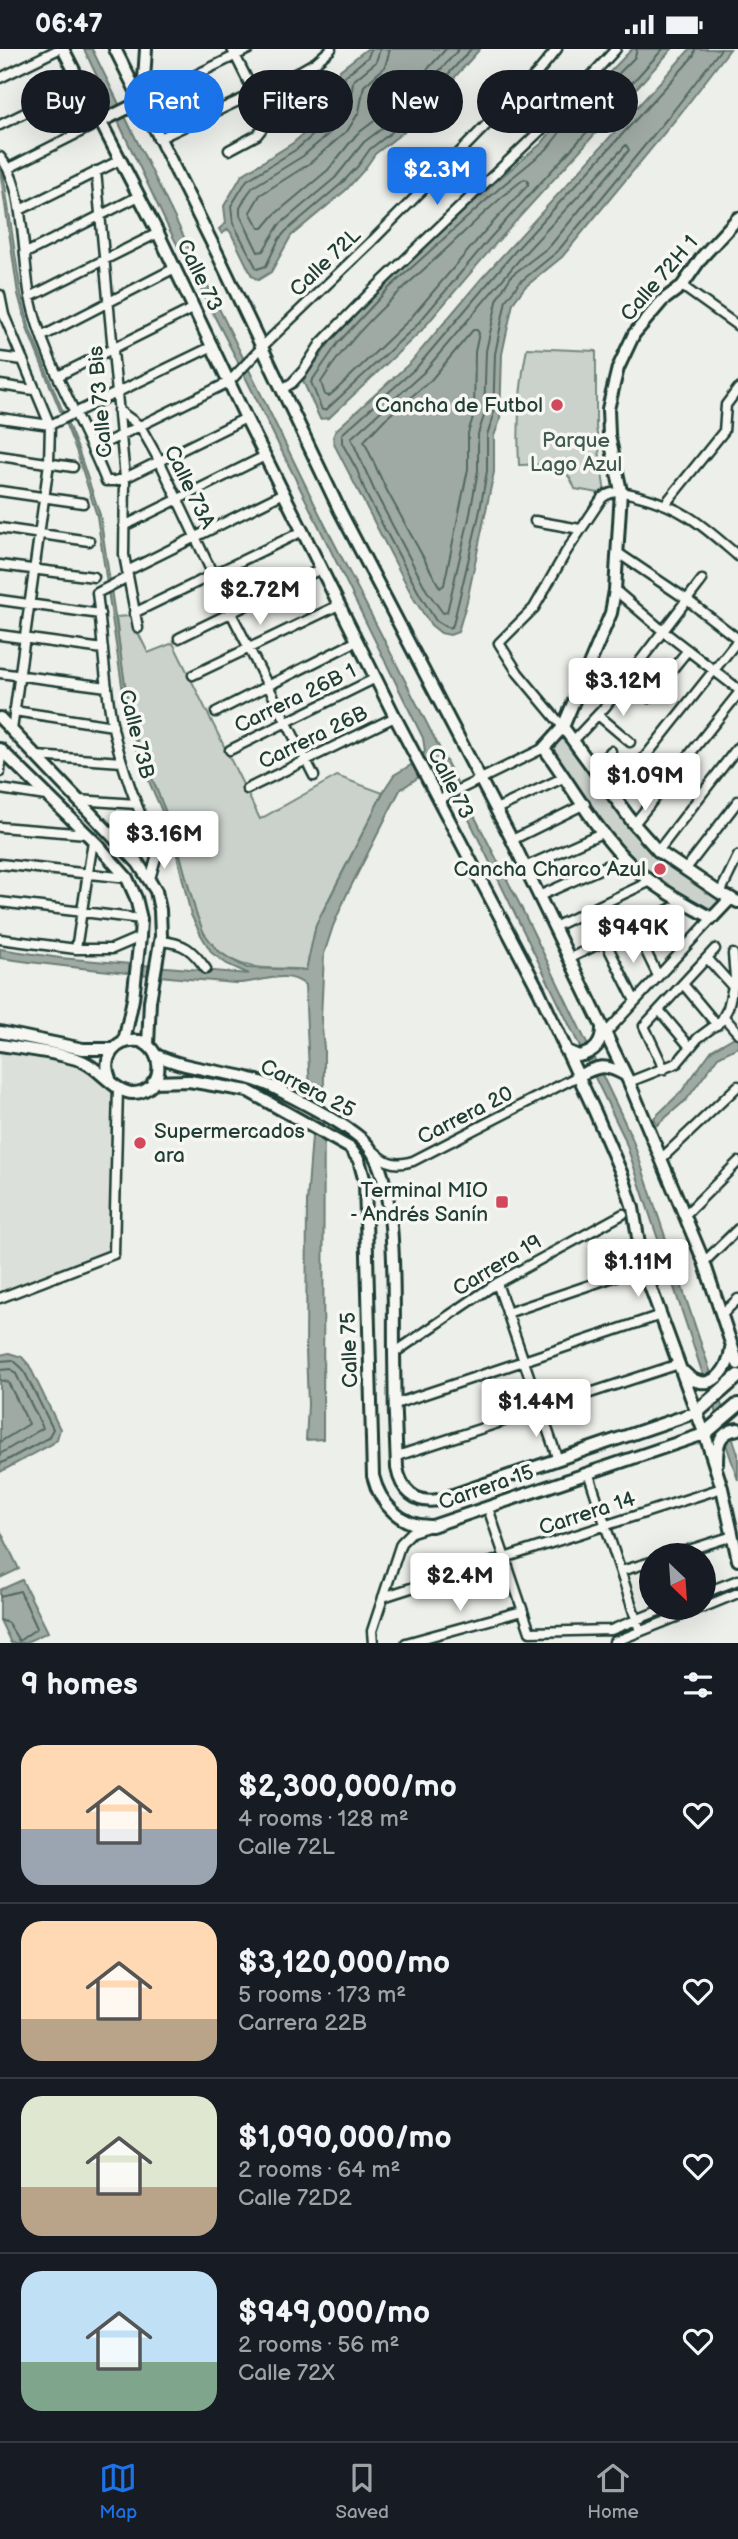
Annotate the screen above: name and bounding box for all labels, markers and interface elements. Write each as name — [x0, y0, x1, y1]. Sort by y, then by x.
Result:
text: 06:47 — [35, 9, 103, 40]
chip: Buy — [21, 70, 110, 133]
chip: Rent — [124, 70, 224, 133]
chip: Filters — [238, 70, 353, 133]
chip: New — [367, 70, 463, 133]
chip: Apartment — [477, 70, 638, 133]
pin: $2.3M — [388, 148, 486, 207]
text: $2.3M — [403, 156, 471, 184]
street label: Calle 72L — [285, 223, 366, 302]
street label: Calle 72H 1 — [615, 230, 703, 326]
street label: Calle 73 — [171, 235, 228, 315]
street label: Calle 73 Bis — [83, 345, 118, 459]
place label: Cancha de Futbol — [375, 393, 543, 418]
marker: Cancha de Futbol — [549, 397, 565, 413]
park label: Parque Lago Azul — [530, 428, 622, 477]
street label: Calle 73A — [159, 441, 221, 533]
pin: $2.72M — [203, 567, 317, 627]
text: $2.72M — [220, 576, 300, 604]
street label: Carrera 26B 1 — [230, 658, 360, 738]
pin: $3.12M — [566, 659, 680, 718]
text: $3.12M — [585, 667, 661, 695]
street label: Calle 73B — [113, 687, 160, 781]
street label: Carrera 26B — [254, 700, 372, 774]
street label: Calle 73 — [422, 743, 479, 823]
pin: $1.09M — [588, 753, 702, 813]
text: $1.09M — [606, 762, 684, 790]
pin: $3.16M — [107, 811, 221, 871]
text: $3.16M — [125, 820, 203, 848]
place label: Cancha Charco Azul — [453, 857, 646, 882]
marker: Cancha Charco Azul — [652, 861, 668, 877]
pin: $949K — [584, 905, 682, 965]
text: $949K — [597, 914, 669, 942]
street label: Carrera 25 — [256, 1054, 359, 1123]
street label: Carrera 20 — [413, 1081, 517, 1150]
place label: Supermercados ara — [154, 1119, 305, 1168]
marker: Supermercados ara — [132, 1135, 148, 1151]
place label: Terminal MIO - Andrés Sanín — [350, 1178, 488, 1227]
marker: Terminal MIO - Andrés Sanín — [494, 1194, 510, 1210]
street label: Carrera 19 — [448, 1229, 546, 1302]
pin: $1.11M — [581, 1239, 695, 1299]
text: $1.11M — [603, 1248, 673, 1276]
street label: Calle 75 — [336, 1312, 363, 1388]
pin: $1.44M — [479, 1379, 593, 1439]
text: $1.44M — [498, 1388, 574, 1416]
street label: Carrera 15 — [435, 1460, 537, 1515]
street label: Carrera 14 — [536, 1486, 639, 1541]
north arrow — [639, 1543, 716, 1621]
map controls — [639, 1543, 716, 1620]
pin: $2.4M — [411, 1553, 509, 1613]
text: $2.4M — [426, 1562, 494, 1590]
icon: filters — [679, 1666, 717, 1704]
text: 9 homes — [21, 1667, 138, 1703]
text: $2,300,000/mo — [238, 1769, 457, 1805]
icon: home — [77, 1773, 161, 1857]
icon: heart — [679, 1796, 717, 1834]
text: 4 rooms · 128 m² — [238, 1805, 409, 1833]
text: Calle 72L — [238, 1833, 335, 1861]
text: $3,120,000/mo — [238, 1945, 450, 1981]
icon: home — [77, 1949, 161, 2033]
icon: heart — [679, 1972, 717, 2010]
text: 5 rooms · 173 m² — [238, 1981, 406, 2009]
text: Carrera 22B — [238, 2009, 367, 2037]
text: $1,090,000/mo — [238, 2120, 451, 2156]
icon: home — [77, 2124, 161, 2208]
icon: heart — [679, 2147, 717, 2185]
text: 2 rooms · 64 m² — [238, 2156, 400, 2184]
text: Calle 72D2 — [238, 2184, 352, 2212]
text: $949,000/mo — [238, 2295, 430, 2331]
icon: home — [77, 2299, 161, 2383]
icon: heart — [679, 2322, 717, 2360]
text: 2 rooms · 56 m² — [238, 2331, 400, 2359]
text: Calle 72X — [238, 2359, 335, 2387]
tab: Map — [99, 2459, 137, 2524]
tab: Saved — [336, 2459, 389, 2524]
tab: Home — [587, 2459, 639, 2524]

